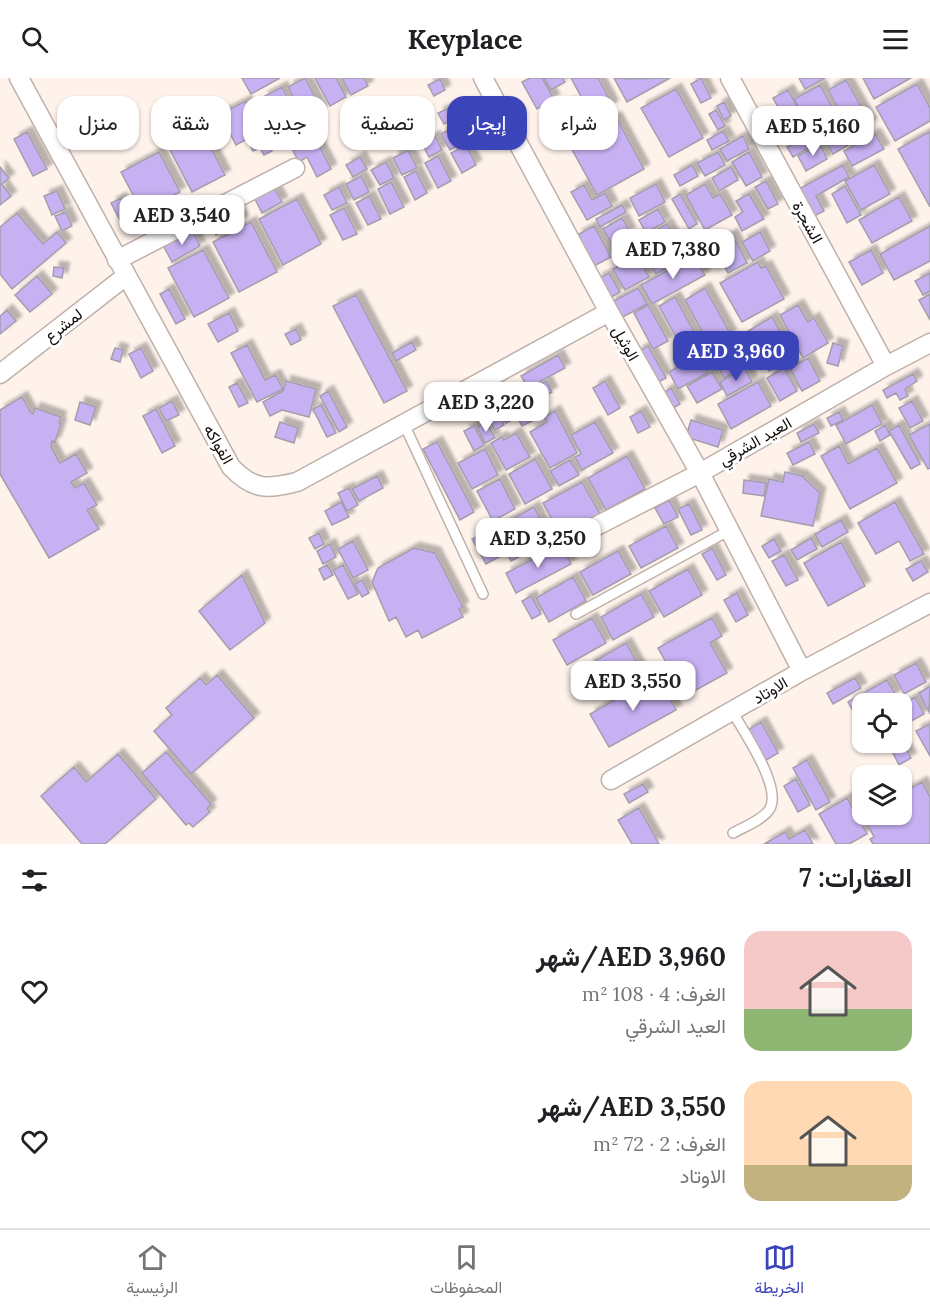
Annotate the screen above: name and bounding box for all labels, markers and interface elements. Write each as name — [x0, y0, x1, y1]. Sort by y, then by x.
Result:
text: Keyplace — [408, 22, 523, 56]
icon: search — [18, 23, 51, 56]
icon: menu — [879, 23, 912, 56]
chip: منزل — [57, 96, 139, 150]
chip: شقة — [151, 96, 231, 150]
chip: جديد — [243, 96, 328, 150]
chip: تصفية — [340, 96, 435, 150]
chip: إيجار — [447, 96, 527, 150]
chip: شراء — [539, 96, 618, 150]
pin: AED 5,160 — [744, 106, 882, 157]
text: AED 5,160 — [766, 113, 860, 138]
pin: AED 3,540 — [113, 195, 251, 246]
street label: الشجرة — [787, 197, 828, 247]
text: AED 3,540 — [133, 202, 231, 227]
pin: AED 7,380 — [604, 229, 742, 280]
text: AED 7,380 — [626, 236, 720, 261]
street label: لمشرع — [40, 304, 87, 348]
street label: الوثيل — [607, 322, 644, 365]
pin: AED 3,960 — [667, 331, 805, 382]
text: AED 3,960 — [687, 338, 785, 363]
pin: AED 3,220 — [417, 382, 555, 433]
text: AED 3,220 — [438, 389, 534, 414]
street label: العيد الشرقي — [715, 412, 797, 473]
street label: الفواكه — [199, 421, 238, 468]
pin: AED 3,250 — [469, 518, 607, 569]
text: AED 3,250 — [490, 525, 586, 550]
pin: AED 3,550 — [564, 661, 702, 712]
text: AED 3,550 — [585, 668, 681, 693]
street label: الاوتاد — [749, 672, 792, 709]
map controls — [852, 693, 912, 825]
button: locate — [852, 693, 912, 753]
button: layers — [852, 765, 912, 825]
text: العقارات: 7 — [799, 861, 912, 894]
icon: filters — [18, 864, 51, 897]
text: AED 3,960/شهر — [536, 940, 726, 973]
icon: home — [792, 955, 864, 1027]
icon: heart — [18, 975, 51, 1008]
text: الغرف: 4 · 108 m² — [582, 981, 726, 1006]
text: العيد الشرقي — [625, 1013, 726, 1038]
text: AED 3,550/شهر — [538, 1090, 726, 1123]
icon: home — [792, 1105, 864, 1177]
icon: heart — [18, 1125, 51, 1158]
text: الغرف: 2 · 72 m² — [593, 1131, 726, 1156]
text: الاوتاد — [680, 1163, 726, 1188]
tab: الرئيسية — [126, 1241, 178, 1302]
tab: المحفوظات — [430, 1241, 502, 1302]
tab: الخريطة — [754, 1241, 804, 1302]

